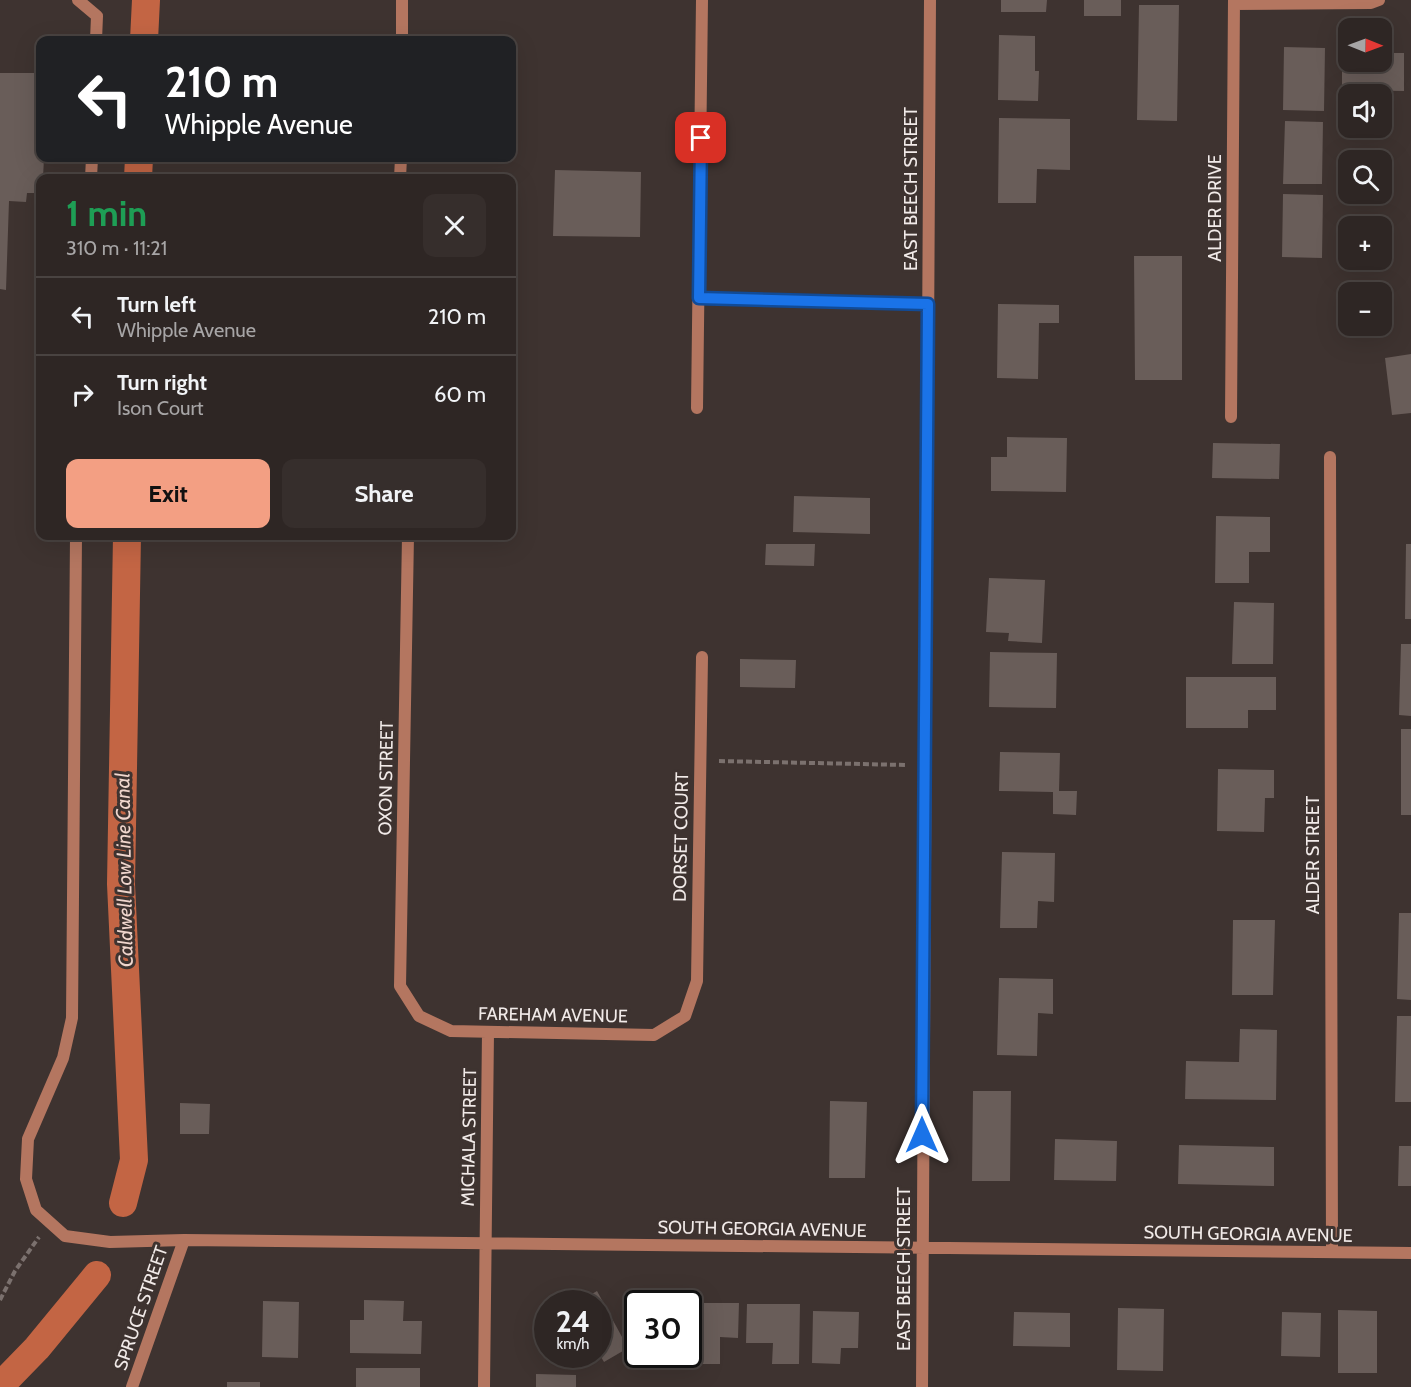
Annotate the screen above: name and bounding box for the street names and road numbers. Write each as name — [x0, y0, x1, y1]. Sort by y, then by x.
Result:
street label: EAST BEECH STREET — [900, 107, 922, 271]
street label: ALDER DRIVE — [1204, 154, 1226, 262]
street label: OXON STREET — [374, 720, 398, 836]
street label: DORSET COURT — [669, 771, 693, 902]
street label: ALDER STREET — [1302, 795, 1324, 914]
street label: FAREHAM AVENUE — [478, 1003, 628, 1027]
street label: MICHALA STREET — [457, 1067, 481, 1207]
street label: EAST BEECH STREET — [893, 1187, 915, 1351]
street label: SOUTH GEORGIA AVENUE — [657, 1216, 867, 1242]
street label: SOUTH GEORGIA AVENUE — [1143, 1221, 1353, 1247]
street label: SPRUCE STREET — [109, 1242, 173, 1373]

